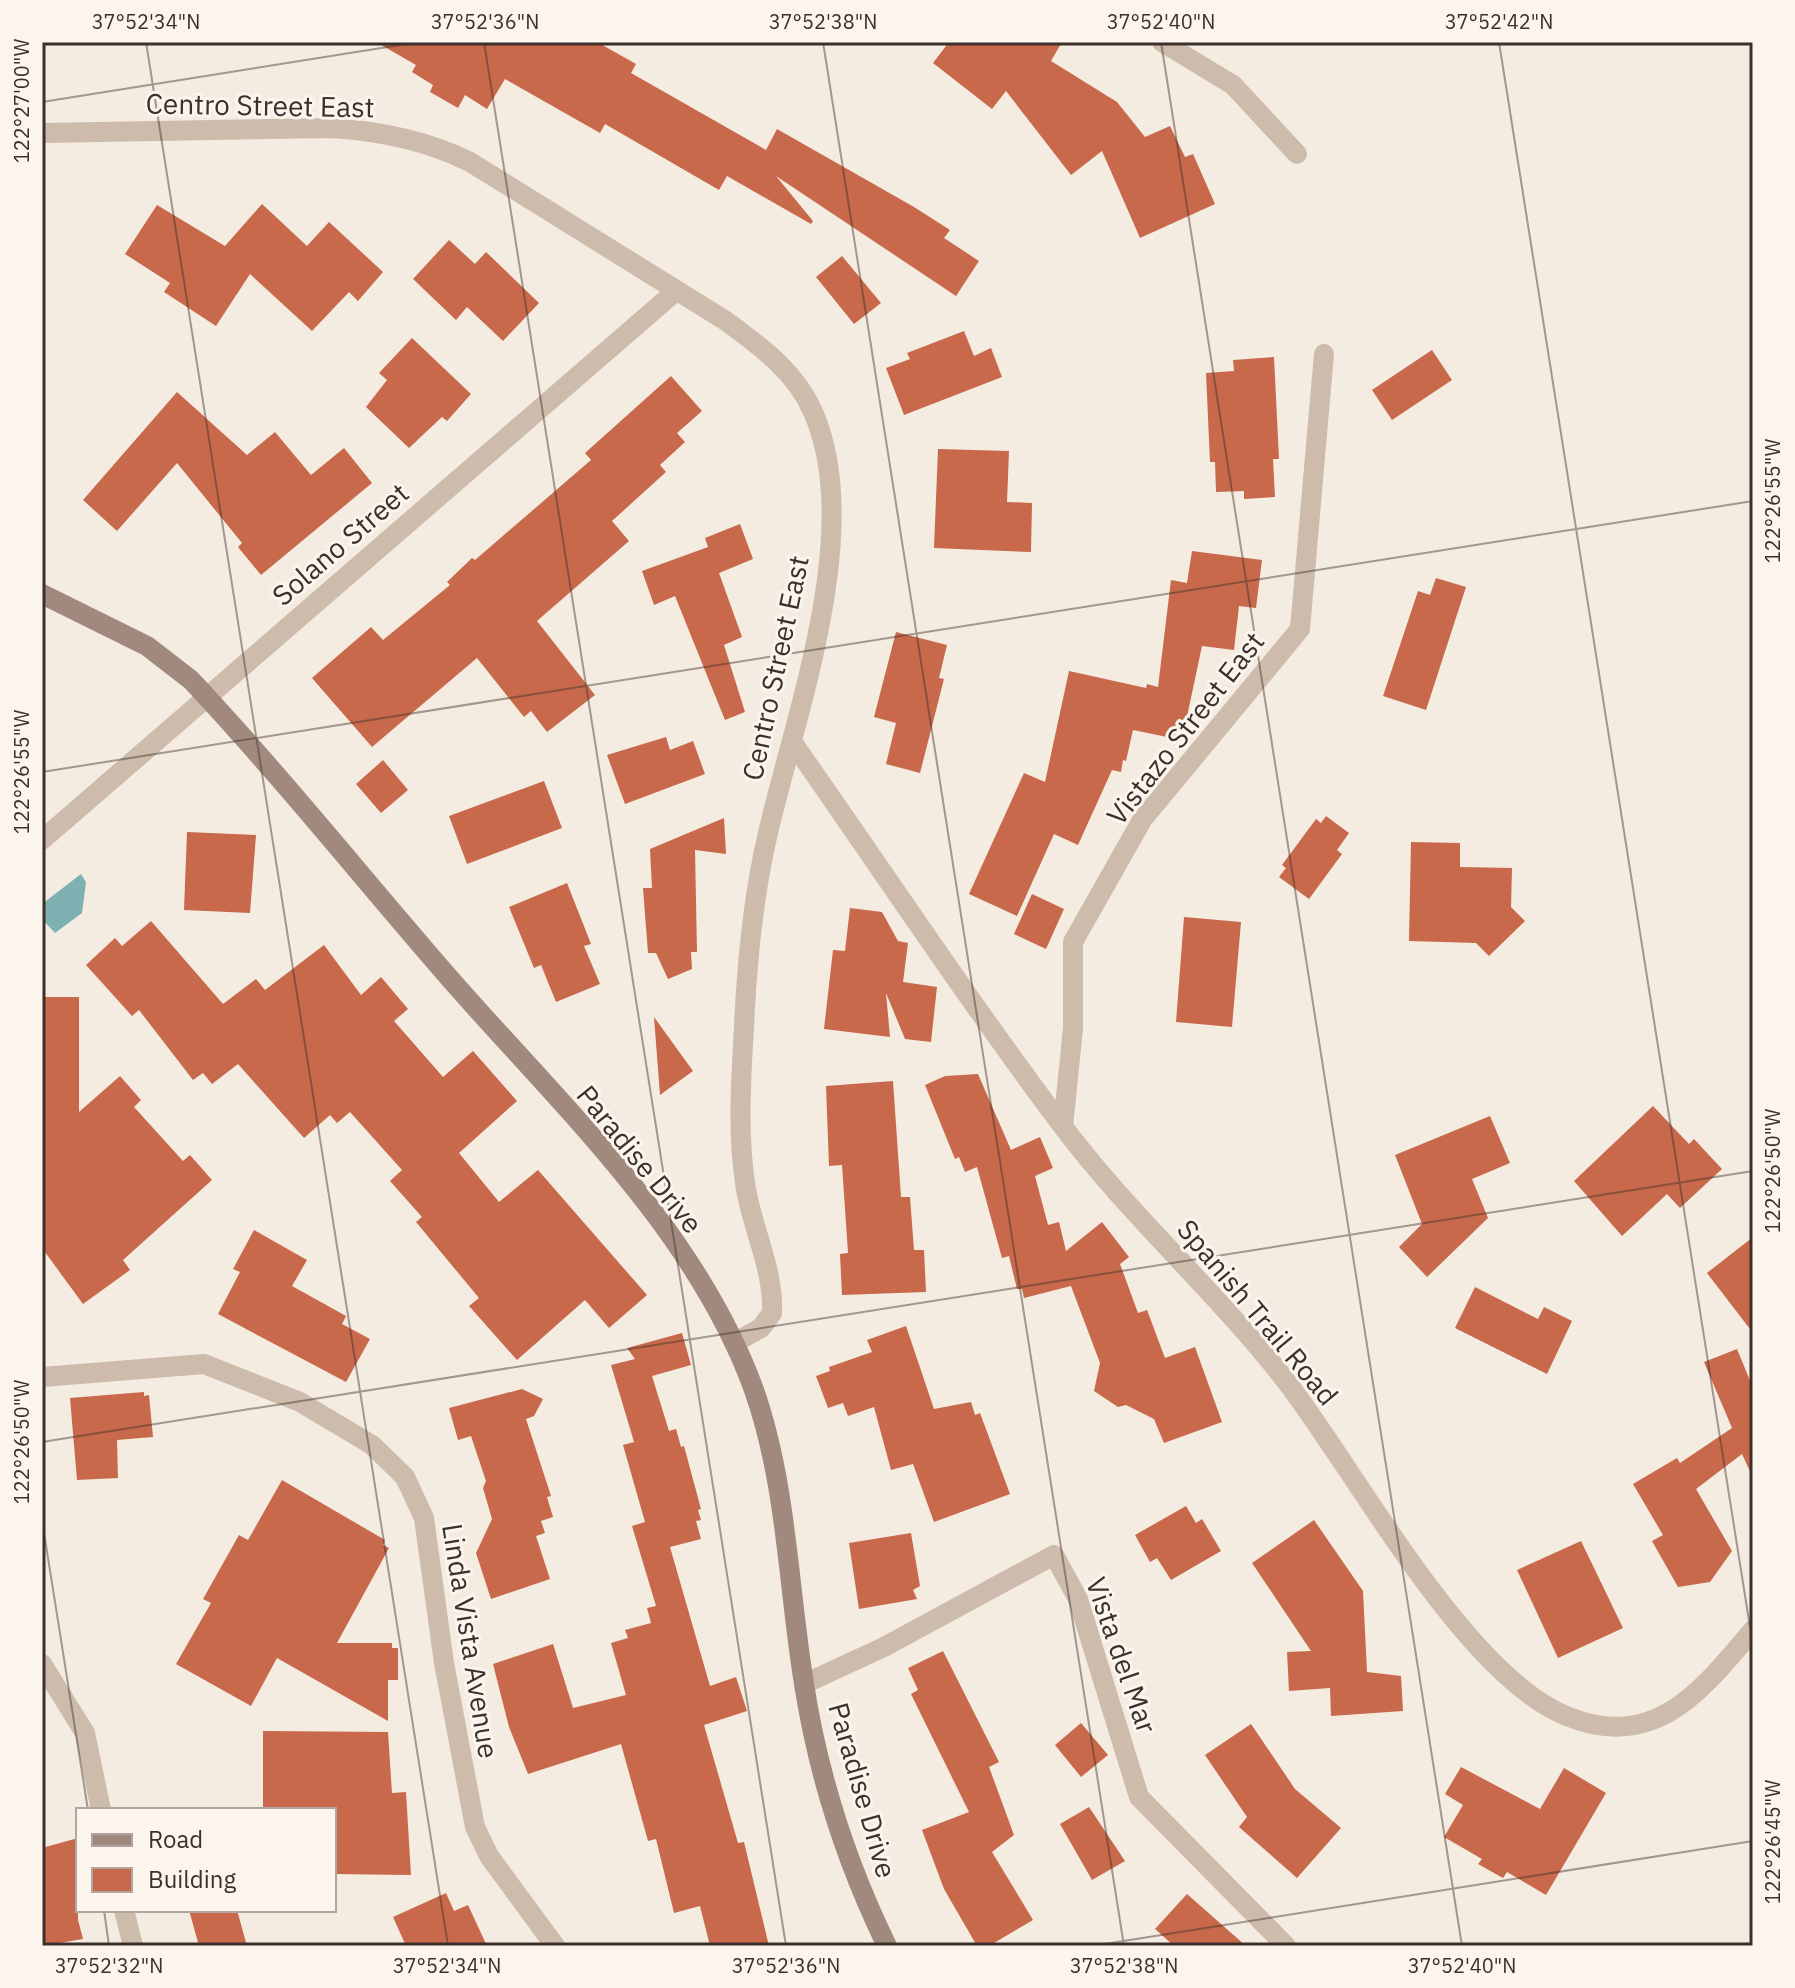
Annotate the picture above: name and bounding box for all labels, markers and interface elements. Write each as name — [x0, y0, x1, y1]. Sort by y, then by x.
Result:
text: 37°52'34"N — [92, 8, 200, 35]
text: 37°52'36"N — [431, 8, 539, 35]
text: 37°52'38"N — [769, 8, 877, 35]
text: 37°52'40"N — [1107, 8, 1215, 35]
text: 37°52'42"N — [1445, 8, 1553, 35]
text: 122°27'00"W — [8, 38, 35, 163]
street label: Centro Street East — [145, 85, 375, 125]
text: 122°26'55"W — [1759, 438, 1786, 563]
street label: Solano Street — [264, 474, 416, 614]
street label: Centro Street East — [733, 552, 817, 784]
street label: Vistazo Street East — [1098, 624, 1272, 832]
text: 122°26'55"W — [8, 709, 35, 834]
street label: Paradise Drive — [569, 1077, 711, 1241]
text: 122°26'50"W — [1759, 1108, 1786, 1233]
street label: Spanish Trail Road — [1169, 1211, 1347, 1413]
text: 122°26'50"W — [8, 1379, 35, 1504]
street label: Linda Vista Avenue — [434, 1521, 508, 1761]
street label: Vista del Mar — [1078, 1572, 1166, 1738]
street label: Paradise Drive — [820, 1698, 906, 1882]
text: 122°26'45"W — [1759, 1779, 1786, 1904]
legend — [76, 1808, 336, 1912]
text: Road — [148, 1823, 203, 1855]
text: Building — [148, 1863, 236, 1895]
text: 37°52'32"N — [55, 1952, 163, 1979]
text: 37°52'34"N — [393, 1952, 501, 1979]
text: 37°52'36"N — [732, 1952, 840, 1979]
text: 37°52'38"N — [1070, 1952, 1178, 1979]
text: 37°52'40"N — [1408, 1952, 1516, 1979]

